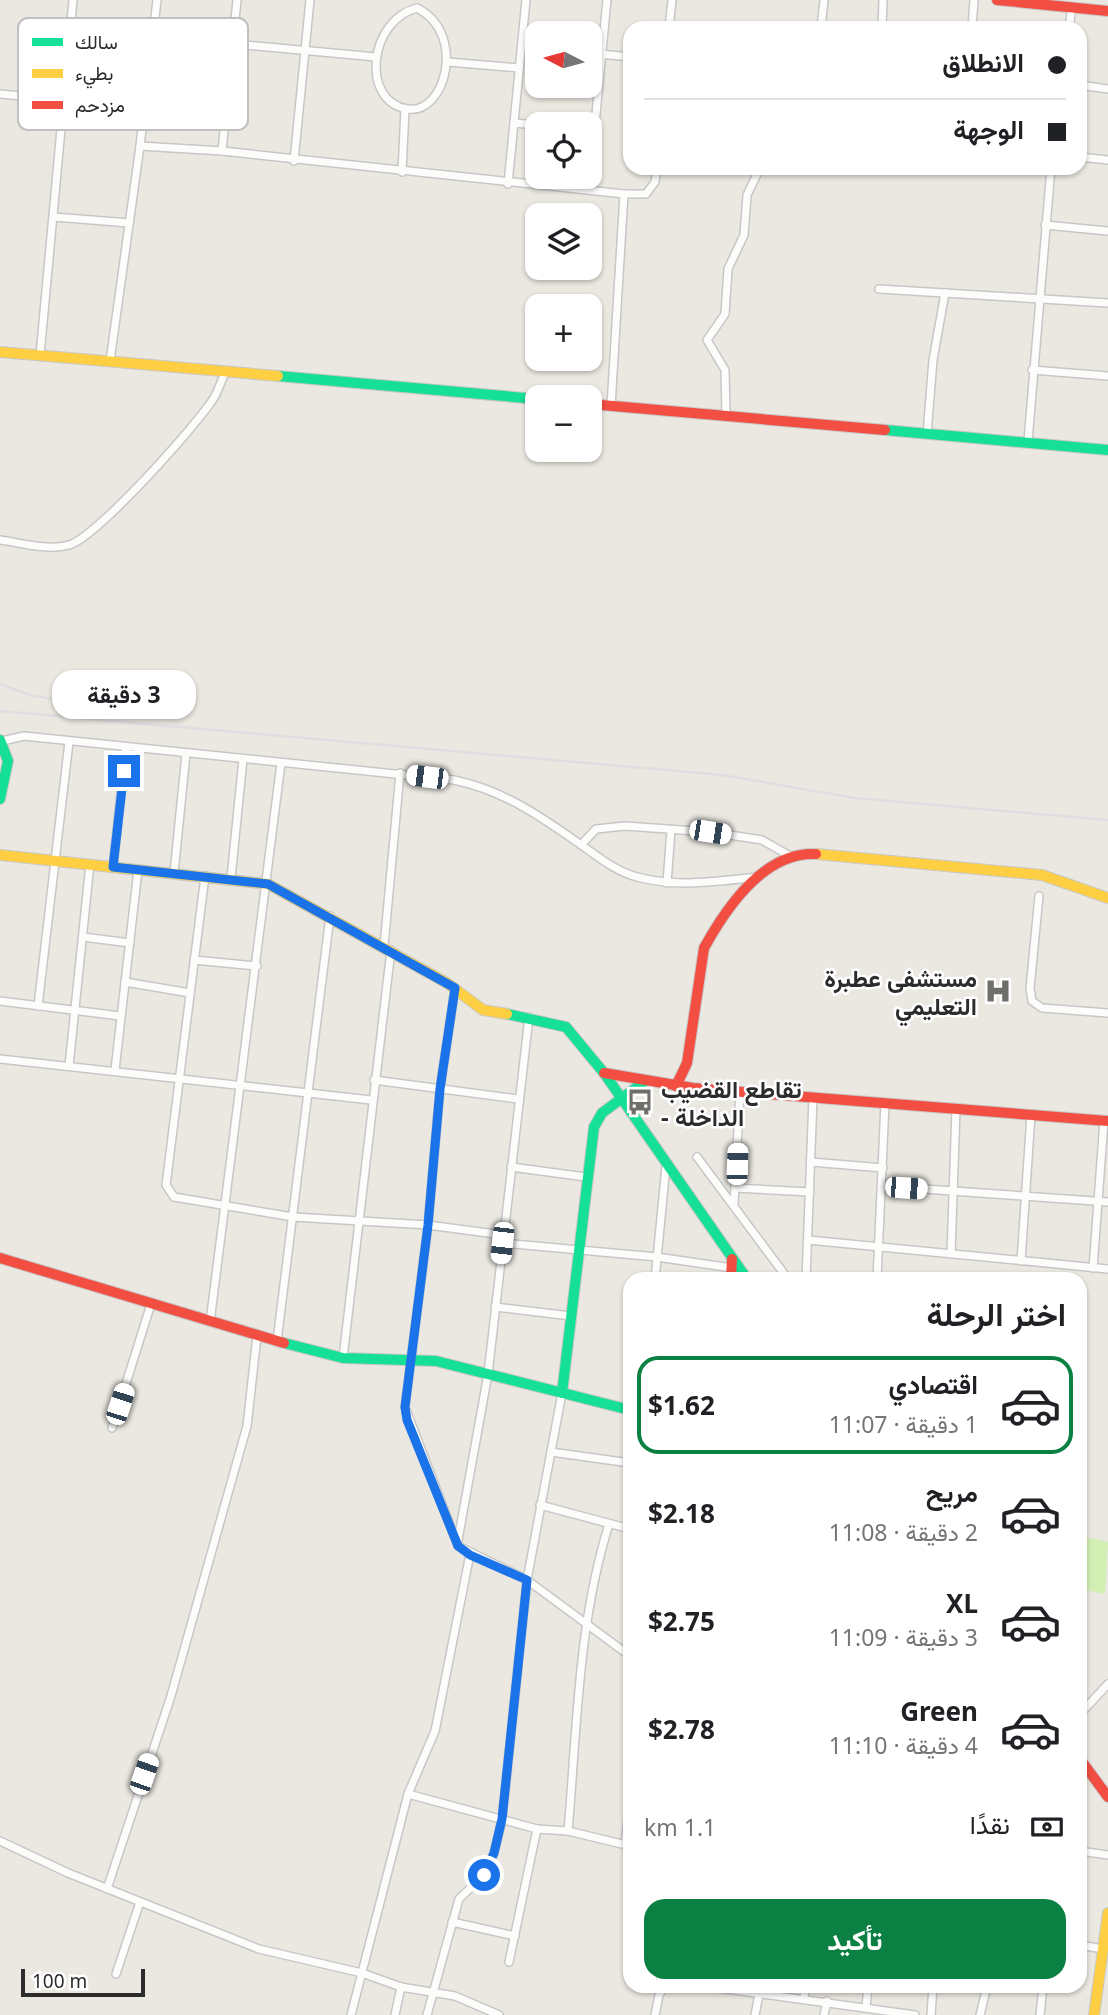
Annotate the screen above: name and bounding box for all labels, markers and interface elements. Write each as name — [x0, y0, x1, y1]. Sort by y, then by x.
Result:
legend — [18, 18, 248, 130]
north arrow — [525, 21, 602, 98]
map controls — [525, 21, 602, 462]
text: سالك — [75, 29, 118, 55]
text: الانطلاق — [942, 44, 1024, 80]
text: بطيء — [75, 60, 113, 89]
text: مزدحم — [75, 92, 125, 118]
text: الوجهة — [953, 111, 1024, 147]
button: locate — [525, 112, 602, 189]
button: layers — [525, 203, 602, 280]
button: + — [525, 294, 602, 371]
button: − — [525, 385, 602, 462]
callout: 3 دقيقة — [52, 670, 196, 718]
text: 3 دقيقة — [87, 678, 161, 710]
route end — [108, 755, 140, 787]
car — [405, 764, 450, 790]
car — [688, 818, 733, 846]
place label: مستشفى عطبرة التعليمي — [824, 961, 977, 1027]
hospital icon: مستشفى عطبرة التعليمي — [983, 976, 1013, 1006]
place label: تقاطع القضيب - الداخلة — [661, 1072, 802, 1133]
bus stop icon: تقاطع القضيب - الداخلة — [625, 1087, 655, 1117]
car — [726, 1143, 749, 1185]
car — [885, 1176, 928, 1200]
car — [490, 1221, 515, 1265]
text: اختر الرحلة — [926, 1292, 1066, 1335]
text: اقتصادي — [889, 1366, 978, 1402]
icon: car — [999, 1374, 1062, 1437]
car — [104, 1381, 137, 1427]
text: $1.62 — [648, 1387, 715, 1423]
text: 1 دقيقة · 11:07 — [829, 1408, 978, 1440]
text: مريح — [926, 1474, 978, 1510]
icon: car — [999, 1482, 1062, 1545]
text: $2.18 — [648, 1495, 715, 1531]
text: 2 دقيقة · 11:08 — [829, 1516, 978, 1548]
text: XL — [946, 1585, 978, 1621]
icon: car — [999, 1590, 1062, 1653]
text: $2.75 — [648, 1603, 715, 1639]
text: 3 دقيقة · 11:09 — [829, 1621, 978, 1653]
text: Green — [900, 1693, 978, 1729]
icon: car — [999, 1698, 1062, 1761]
text: $2.78 — [648, 1711, 715, 1747]
text: 4 دقيقة · 11:10 — [829, 1729, 978, 1761]
car — [128, 1751, 161, 1797]
text: نقدًا — [970, 1806, 1010, 1842]
icon: cash — [1028, 1808, 1066, 1846]
text: 1.1 km — [644, 1811, 716, 1843]
route start — [468, 1859, 500, 1891]
button: تأكيد — [644, 1899, 1066, 1979]
scale bar — [21, 1966, 145, 1998]
text: 100 m — [32, 1968, 87, 1994]

